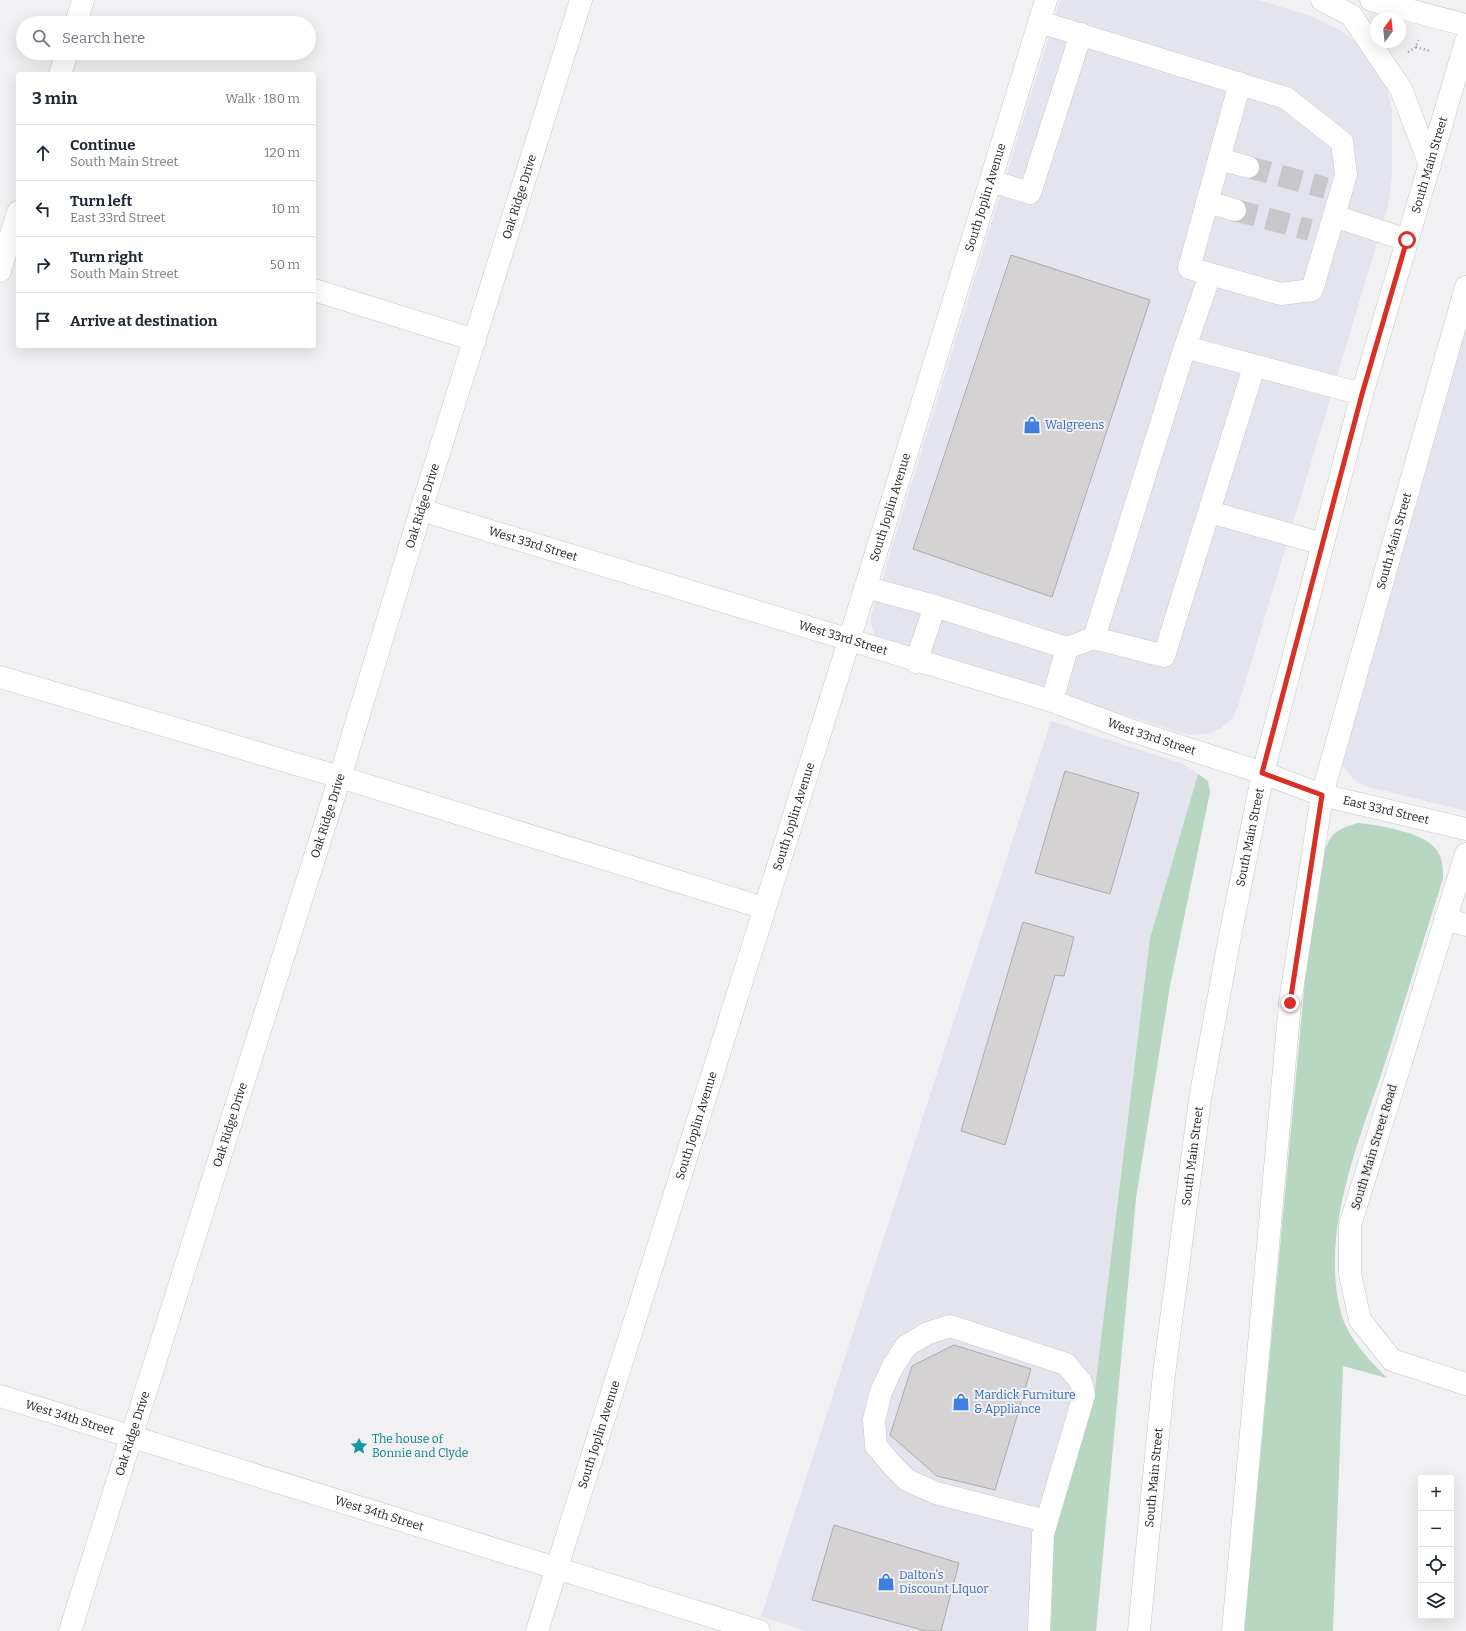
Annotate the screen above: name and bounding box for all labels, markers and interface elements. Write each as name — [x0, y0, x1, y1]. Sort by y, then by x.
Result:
north arrow — [1370, 12, 1406, 48]
search box — [16, 16, 316, 60]
icon: search — [30, 27, 52, 49]
text: Search here — [62, 29, 145, 47]
text: 3 min — [32, 88, 77, 109]
text: Walk · 180 m — [225, 91, 300, 106]
street label: South Main Street — [1409, 114, 1450, 215]
text: Continue — [70, 136, 136, 154]
icon: ahead — [32, 142, 54, 164]
street label: South Joplin Avenue — [962, 142, 1009, 253]
text: 120 m — [264, 145, 300, 160]
street label: Oak Ridge Drive — [499, 153, 539, 241]
text: South Main Street — [70, 154, 178, 169]
text: Turn left — [70, 192, 132, 210]
icon: left — [32, 198, 54, 220]
text: 10 m — [271, 201, 300, 216]
text: East 33rd Street — [70, 210, 165, 225]
route start — [1398, 231, 1416, 249]
text: Turn right — [70, 248, 143, 266]
icon: right — [32, 254, 54, 276]
text: 50 m — [270, 257, 300, 272]
text: South Main Street — [70, 266, 178, 281]
icon: arrive — [32, 310, 54, 332]
text: Arrive at destination — [70, 312, 217, 330]
shop icon: Walgreens — [1022, 415, 1042, 435]
place label: Walgreens — [1045, 418, 1105, 432]
street label: South Joplin Avenue — [867, 451, 913, 563]
street label: Oak Ridge Drive — [403, 462, 442, 550]
street label: South Main Street — [1374, 490, 1415, 591]
street label: West 33rd Street — [487, 524, 580, 564]
street label: West 33rd Street — [797, 618, 890, 658]
street label: West 33rd Street — [1105, 715, 1198, 758]
street label: South Joplin Avenue — [770, 761, 817, 872]
street label: Oak Ridge Drive — [308, 772, 348, 860]
street label: South Main Street — [1233, 786, 1267, 888]
street label: East 33rd Street — [1342, 793, 1431, 827]
route end — [1281, 994, 1299, 1012]
street label: South Joplin Avenue — [673, 1070, 720, 1181]
street label: Oak Ridge Drive — [210, 1081, 250, 1169]
street label: South Main Street Road — [1348, 1083, 1400, 1211]
street label: South Main Street — [1179, 1105, 1206, 1207]
street label: South Joplin Avenue — [575, 1379, 623, 1490]
place label: Mardick Furniture & Appliance — [974, 1388, 1076, 1416]
street label: Oak Ridge Drive — [112, 1390, 152, 1478]
shop icon: Mardick Furniture & Appliance — [951, 1392, 971, 1412]
street label: West 34th Street — [24, 1397, 117, 1438]
street label: South Main Street — [1142, 1427, 1166, 1528]
place label: The house of Bonnie and Clyde — [372, 1432, 468, 1460]
place icon: The house of Bonnie and Clyde — [349, 1436, 369, 1456]
map controls — [1418, 1475, 1454, 1619]
button: + — [1418, 1475, 1454, 1511]
street label: West 34th Street — [333, 1493, 426, 1534]
button: − — [1418, 1511, 1454, 1547]
button: locate — [1418, 1547, 1454, 1583]
place label: Dalton's Discount LIquor — [899, 1568, 989, 1596]
shop icon: Dalton's Discount LIquor — [876, 1572, 896, 1592]
button: layers — [1418, 1583, 1454, 1619]

